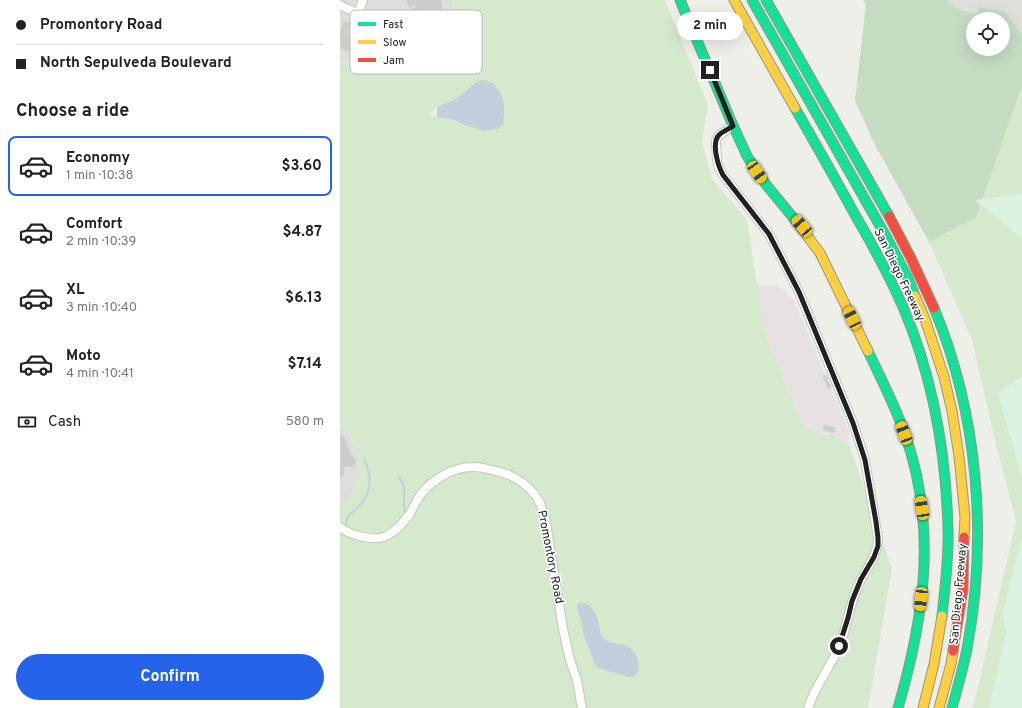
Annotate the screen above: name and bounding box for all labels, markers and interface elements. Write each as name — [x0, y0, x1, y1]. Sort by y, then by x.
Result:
legend — [350, 10, 482, 74]
callout: 2 min — [677, 12, 743, 40]
map controls — [966, 12, 1010, 56]
button: locate — [966, 12, 1010, 56]
text: Promontory Road — [40, 16, 162, 35]
text: Fast — [383, 18, 403, 32]
text: 2 min — [693, 18, 727, 34]
text: Slow — [383, 36, 406, 50]
text: North Sepulveda Boulevard — [40, 54, 232, 73]
text: Jam — [383, 54, 404, 68]
route end — [701, 61, 719, 79]
text: Choose a ride — [16, 100, 129, 123]
icon: car — [18, 148, 54, 184]
text: Economy — [66, 149, 130, 168]
text: $3.60 — [282, 157, 322, 176]
car — [745, 159, 769, 185]
text: 1 min · 10:38 — [66, 168, 134, 184]
car — [790, 213, 814, 239]
icon: car — [18, 214, 54, 250]
text: Comfort — [66, 215, 123, 234]
text: $4.87 — [283, 223, 322, 242]
street label: San Diego Freeway — [870, 226, 928, 324]
text: 2 min · 10:39 — [66, 234, 136, 250]
icon: car — [18, 280, 54, 316]
text: XL — [66, 281, 84, 300]
text: $6.13 — [285, 289, 322, 308]
text: 3 min · 10:40 — [66, 300, 137, 316]
car — [841, 305, 863, 331]
icon: car — [18, 346, 54, 382]
text: Moto — [66, 347, 101, 366]
text: $7.14 — [288, 355, 322, 374]
text: 4 min · 10:41 — [66, 366, 134, 382]
icon: cash — [16, 411, 38, 433]
text: Cash — [48, 413, 81, 432]
text: 580 m — [286, 414, 324, 430]
car — [894, 420, 914, 446]
car — [914, 495, 930, 521]
street label: Promontory Road — [533, 509, 567, 605]
street label: San Diego Freeway — [947, 543, 971, 645]
car — [914, 586, 928, 612]
route start — [830, 637, 848, 655]
button: Confirm — [16, 654, 324, 700]

